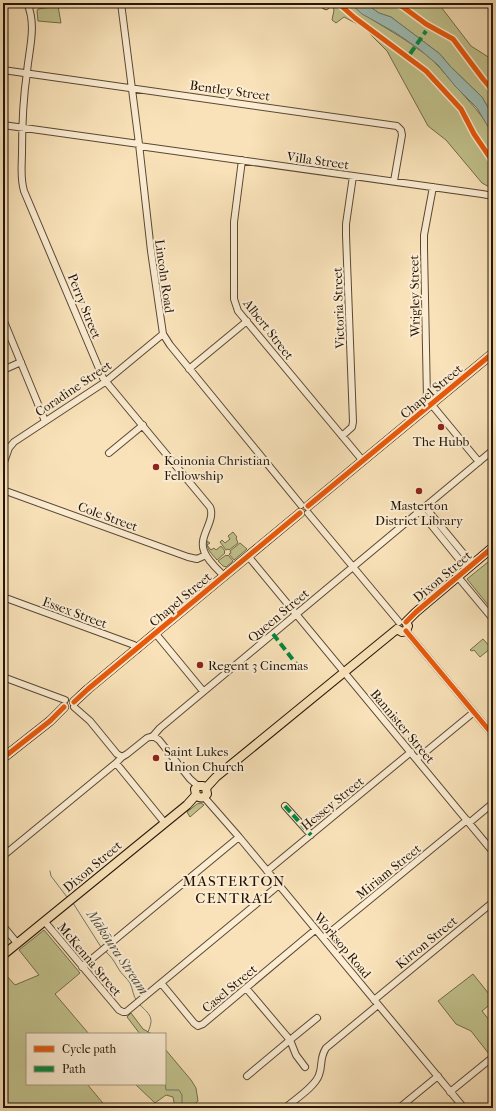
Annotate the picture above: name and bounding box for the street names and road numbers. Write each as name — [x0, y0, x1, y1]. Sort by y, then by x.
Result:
street label: Bentley Street — [189, 77, 271, 104]
street label: Villa Street — [285, 149, 350, 172]
street label: Lincoln Road — [152, 238, 177, 315]
street label: Wrigley Street — [406, 255, 423, 338]
street label: Victoria Street — [330, 267, 347, 350]
street label: Perry Street — [65, 271, 105, 341]
street label: Albert Street — [240, 295, 297, 363]
street label: Coradine Street — [32, 357, 115, 419]
street label: Chapel Street — [397, 361, 466, 422]
street label: Cole Street — [76, 499, 140, 534]
street label: Dixon Street — [410, 547, 475, 605]
street label: Chapel Street — [146, 569, 215, 630]
street label: Queen Street — [245, 585, 312, 645]
street label: Essex Street — [40, 594, 110, 631]
street label: Bannister Street — [367, 686, 438, 767]
street label: Hessey Street — [298, 773, 367, 833]
street label: Dixon Street — [60, 837, 125, 895]
street label: Miriam Street — [353, 840, 424, 902]
street label: Worksop Road — [310, 909, 375, 982]
street label: Kirton Street — [393, 913, 460, 972]
street label: McKenna Street — [55, 920, 125, 999]
street label: Casel Street — [199, 961, 260, 1016]

